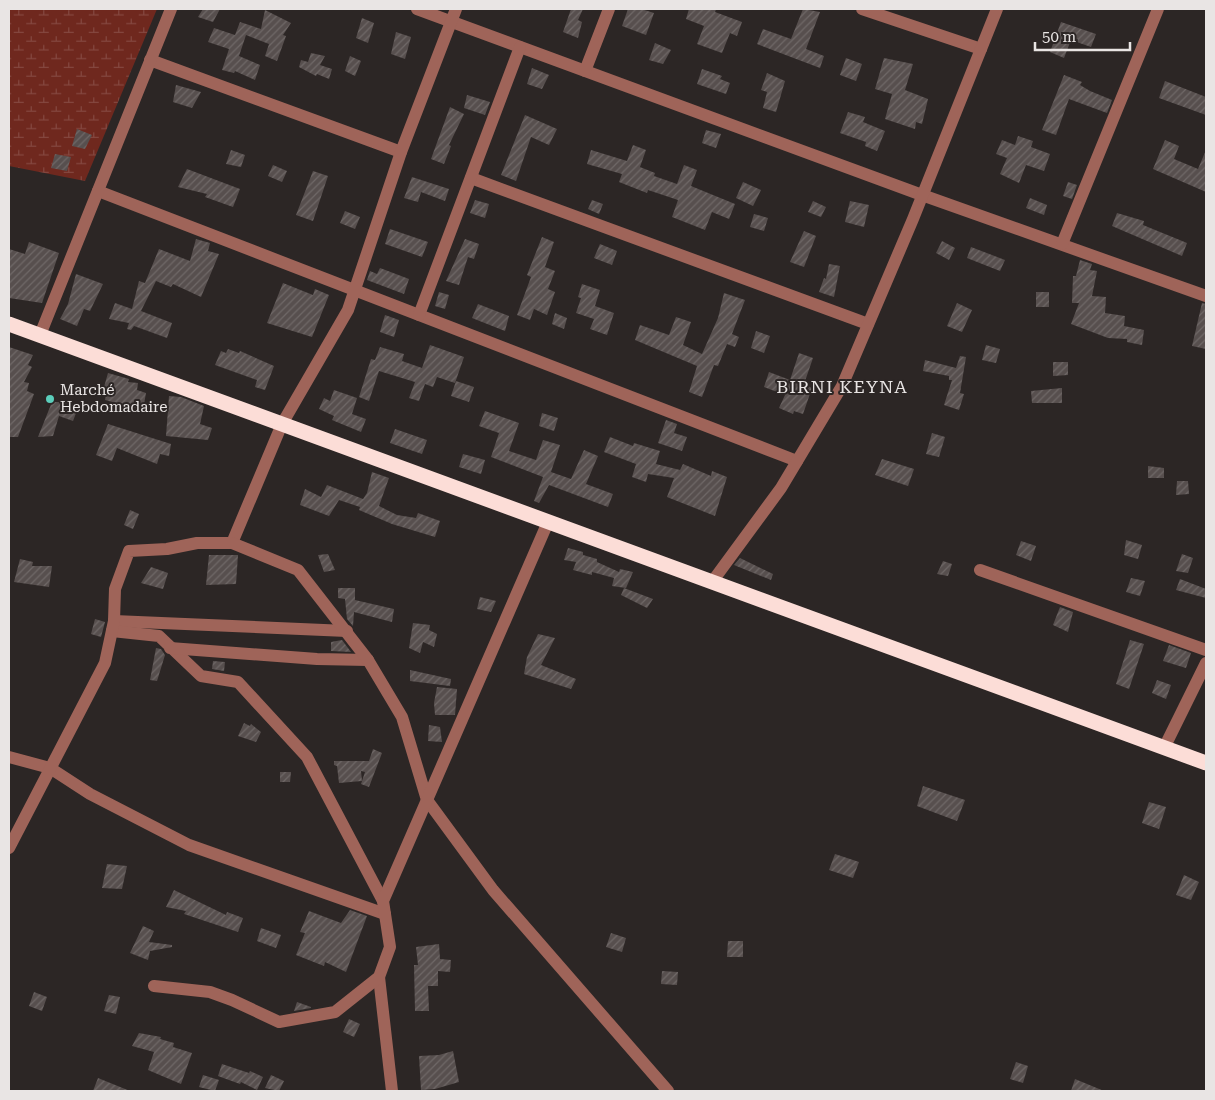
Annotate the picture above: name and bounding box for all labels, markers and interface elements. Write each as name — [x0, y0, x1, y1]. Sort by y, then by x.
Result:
scale bar — [1035, 20, 1130, 52]
text: 50 m — [1042, 28, 1077, 46]
district label: BIRNI KEYNA — [776, 376, 908, 397]
place label: Marché Hebdomadaire — [60, 381, 167, 416]
marker: Marché Hebdomadaire — [44, 393, 56, 405]

